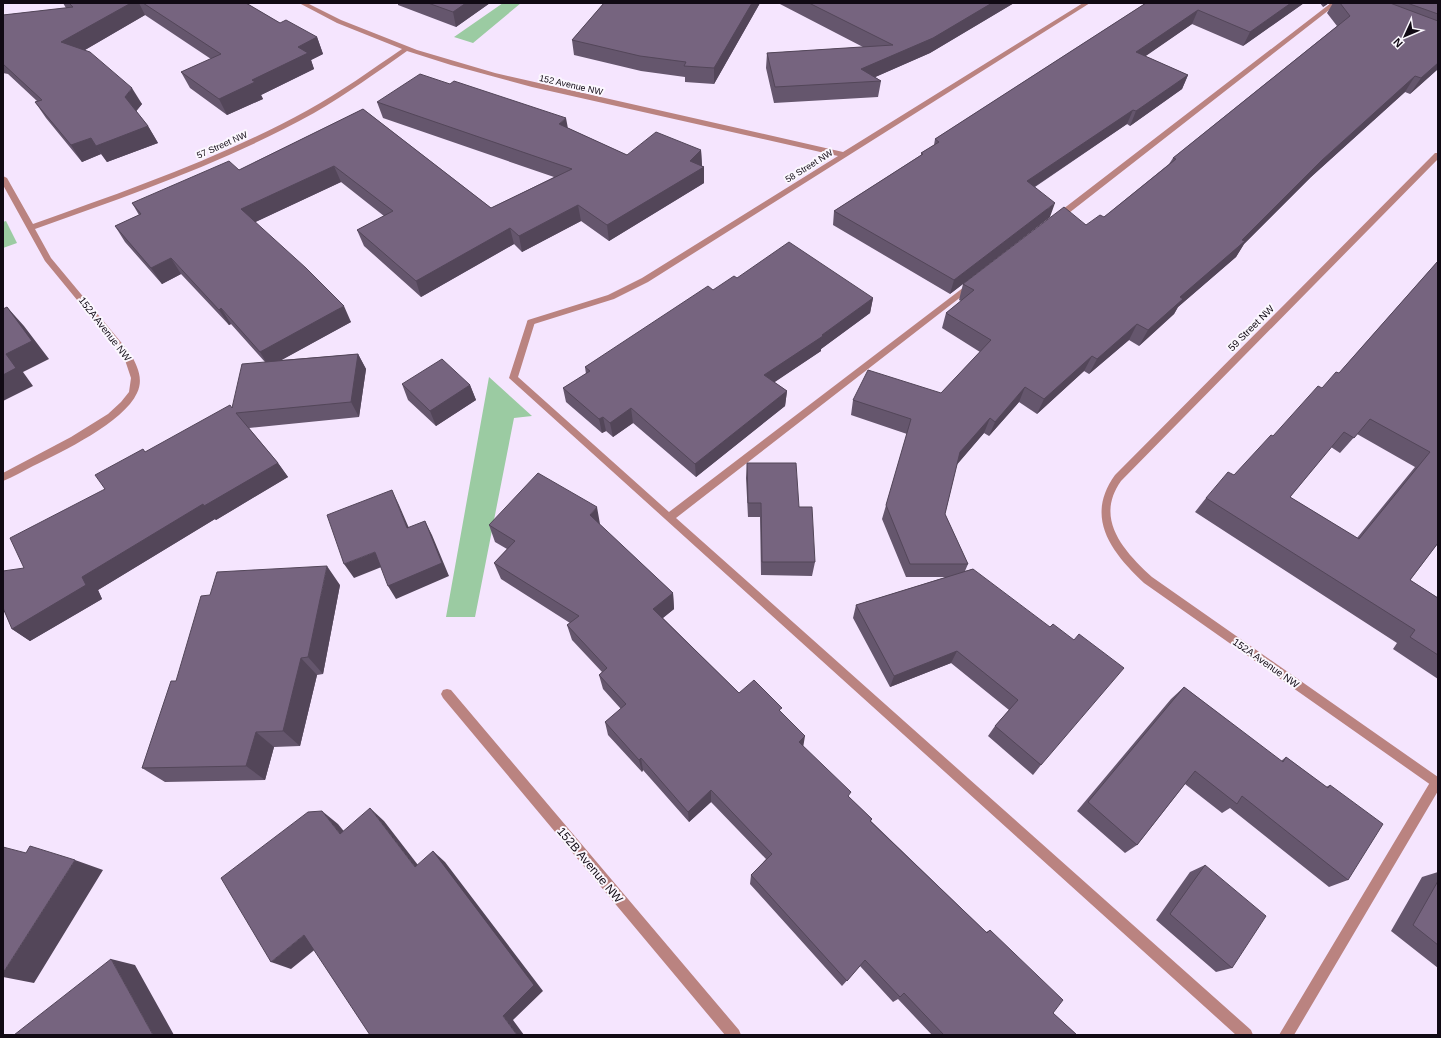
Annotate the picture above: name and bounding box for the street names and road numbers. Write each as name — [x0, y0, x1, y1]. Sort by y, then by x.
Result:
street label: 152 Avenue NW — [538, 73, 604, 97]
street label: 57 Street NW — [195, 129, 249, 161]
street label: 58 Street NW — [783, 147, 835, 185]
street label: 152A Avenue NW — [77, 295, 134, 364]
street label: 59 Street NW — [1226, 302, 1277, 353]
street label: 152A Avenue NW — [1231, 636, 1302, 690]
street label: 152B Avenue NW — [554, 824, 626, 906]

